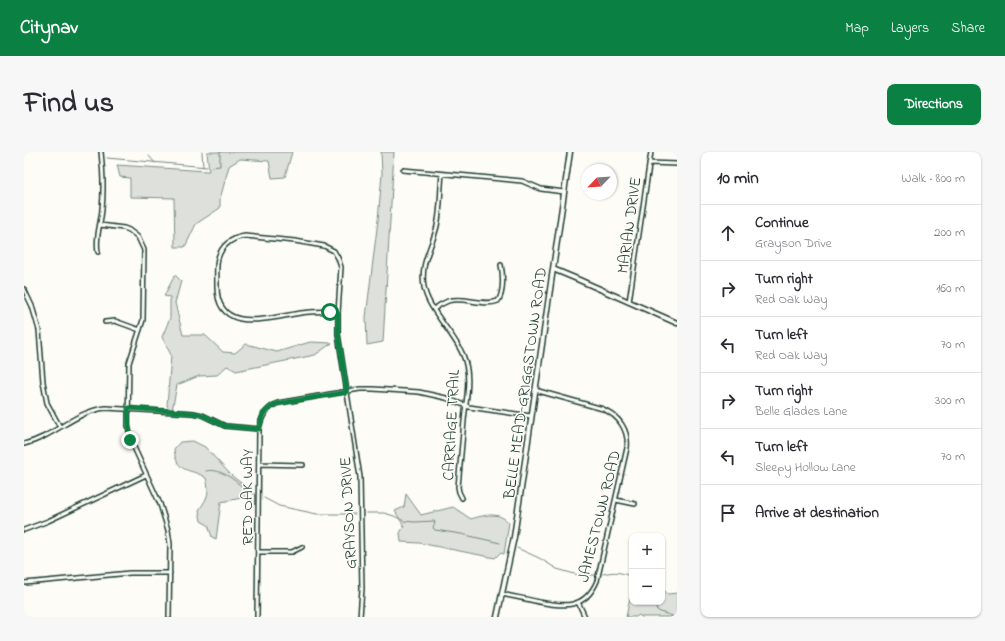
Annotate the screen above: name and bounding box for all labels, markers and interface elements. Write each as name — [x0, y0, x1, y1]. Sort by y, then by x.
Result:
text: Citynav — [20, 15, 78, 42]
text: Map — [845, 18, 869, 39]
text: Layers — [891, 18, 929, 39]
text: Share — [951, 18, 985, 39]
text: Find us — [24, 84, 114, 125]
button: Directions — [887, 84, 981, 125]
north arrow — [581, 164, 617, 200]
text: 10 min — [717, 166, 759, 191]
text: Walk · 800 m — [901, 169, 965, 188]
street label: MARIAN DRIVE — [611, 175, 649, 275]
text: Continue — [755, 212, 809, 234]
icon: ahead — [717, 222, 739, 244]
text: 200 m — [934, 223, 965, 242]
text: Grayson Drive — [755, 234, 832, 253]
street label: BELLE MEAD-GRIGGSTOWN ROAD — [498, 266, 554, 502]
text: Turn right — [755, 268, 813, 290]
icon: right — [717, 278, 739, 300]
text: 160 m — [936, 279, 965, 298]
text: Red Oak Way — [755, 290, 827, 309]
route start — [321, 303, 339, 321]
text: Turn left — [755, 324, 808, 346]
icon: left — [717, 334, 739, 356]
text: 70 m — [941, 335, 965, 354]
text: Red Oak Way — [755, 346, 827, 365]
street label: CARRIAGE TRAIL — [437, 369, 467, 481]
text: Turn right — [755, 380, 813, 402]
icon: right — [717, 390, 739, 412]
text: 300 m — [935, 391, 965, 410]
text: Belle Glades Lane — [755, 402, 847, 421]
route end — [121, 431, 139, 449]
text: Turn left — [755, 436, 808, 458]
icon: left — [717, 446, 739, 468]
text: 70 m — [941, 447, 965, 466]
street label: RED OAK WAY — [236, 448, 260, 545]
street label: JAMESTOWN ROAD — [572, 448, 628, 585]
street label: GRAYSON DRIVE — [334, 456, 364, 570]
text: Sleepy Hollow Lane — [755, 458, 856, 477]
icon: arrive — [717, 502, 739, 524]
text: Arrive at destination — [755, 502, 879, 524]
map controls — [629, 533, 665, 605]
button: + — [629, 533, 665, 569]
button: − — [629, 569, 665, 605]

